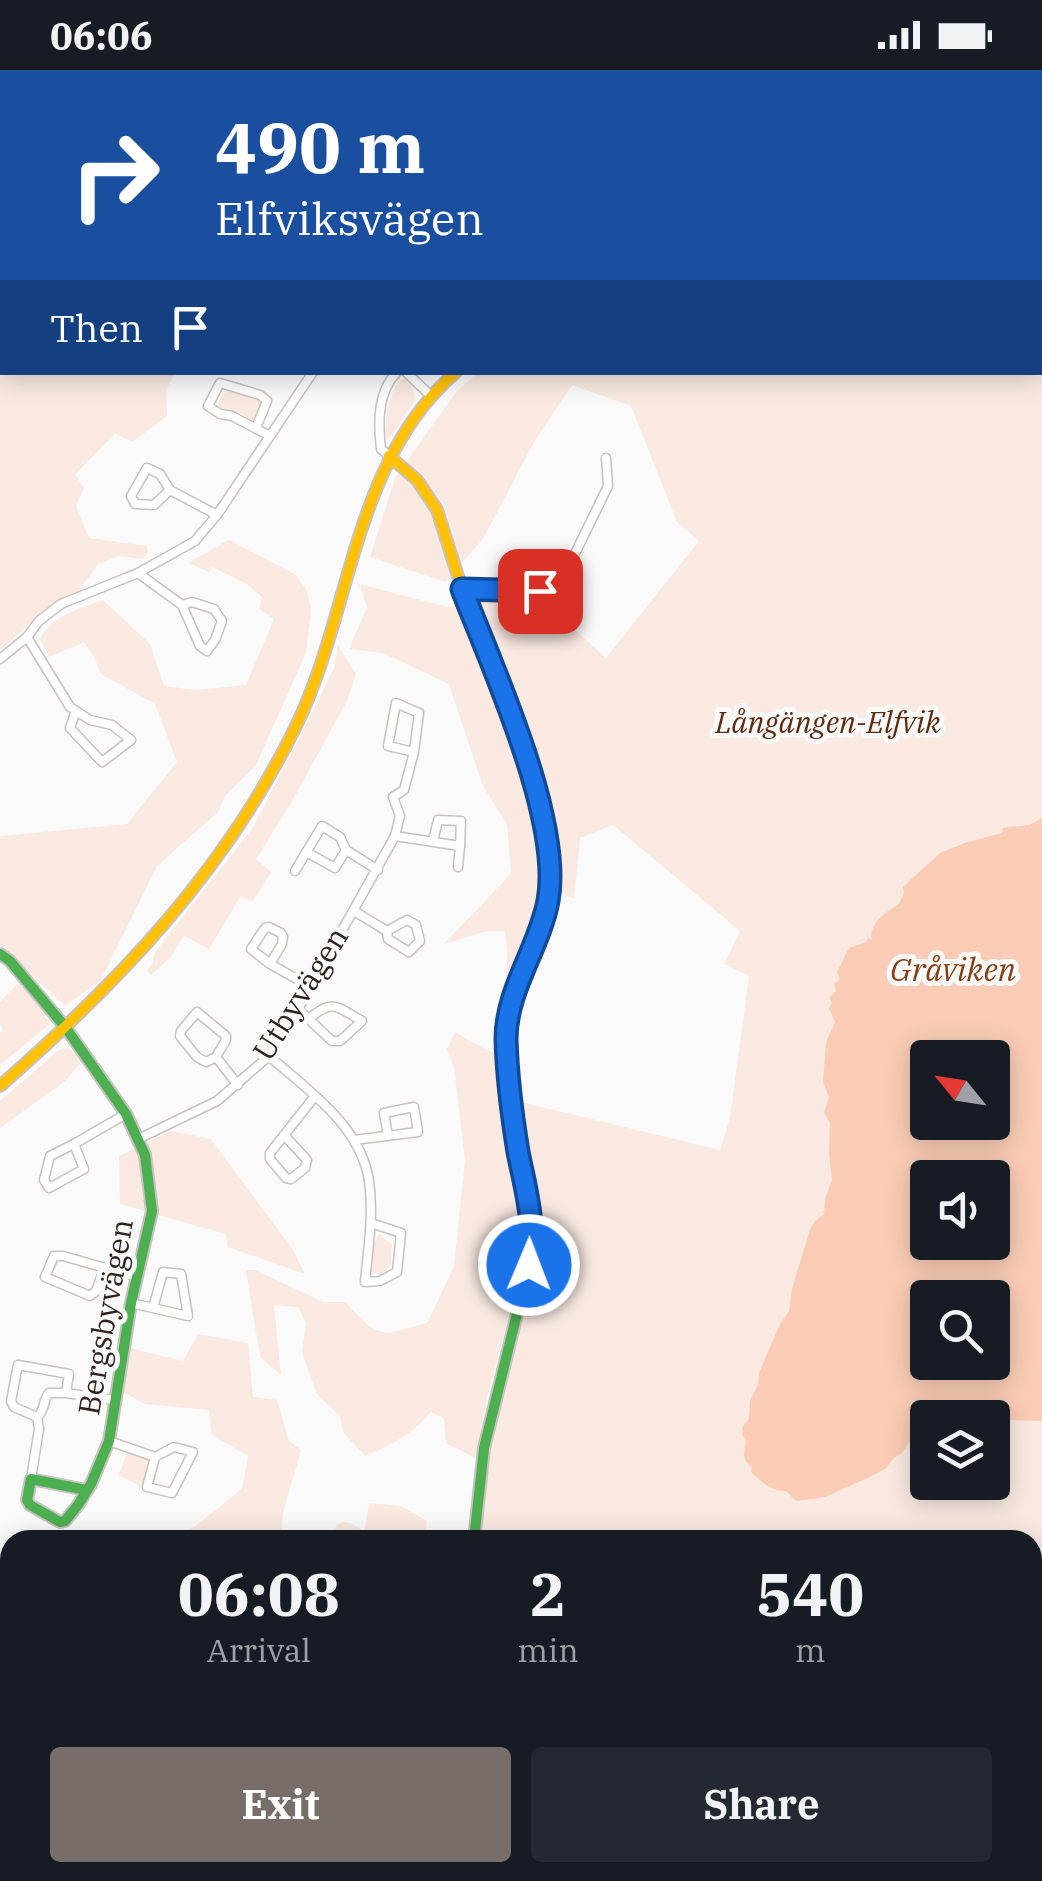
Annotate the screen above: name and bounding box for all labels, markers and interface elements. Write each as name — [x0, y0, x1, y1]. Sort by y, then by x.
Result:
text: 06:06 — [50, 11, 153, 60]
text: 490 m — [215, 101, 425, 192]
icon: right — [50, 110, 180, 240]
text: Elfviksvägen — [215, 189, 484, 247]
icon: arrive — [163, 300, 218, 355]
text: Then — [50, 303, 143, 352]
pin — [498, 549, 583, 634]
icon: arrive — [513, 564, 568, 619]
park label: Långängen-Elfvik — [714, 702, 941, 741]
street label: Utbyvägen — [243, 919, 356, 1067]
water label: Gråviken — [890, 948, 1016, 990]
north arrow — [910, 1040, 1010, 1140]
map controls — [910, 1040, 1010, 1500]
button: sound — [910, 1160, 1010, 1260]
position arrow — [477, 1213, 581, 1317]
street label: Bergsbyvägen — [68, 1216, 141, 1418]
button: search — [910, 1280, 1010, 1380]
button: layers — [910, 1400, 1010, 1500]
text: 06:08 — [178, 1554, 340, 1633]
text: 2 — [530, 1554, 566, 1633]
text: 540 — [756, 1554, 864, 1633]
text: Arrival — [207, 1629, 311, 1671]
text: min — [518, 1629, 579, 1671]
text: m — [795, 1629, 826, 1671]
button: Exit — [50, 1747, 511, 1862]
button: Share — [531, 1747, 992, 1862]

